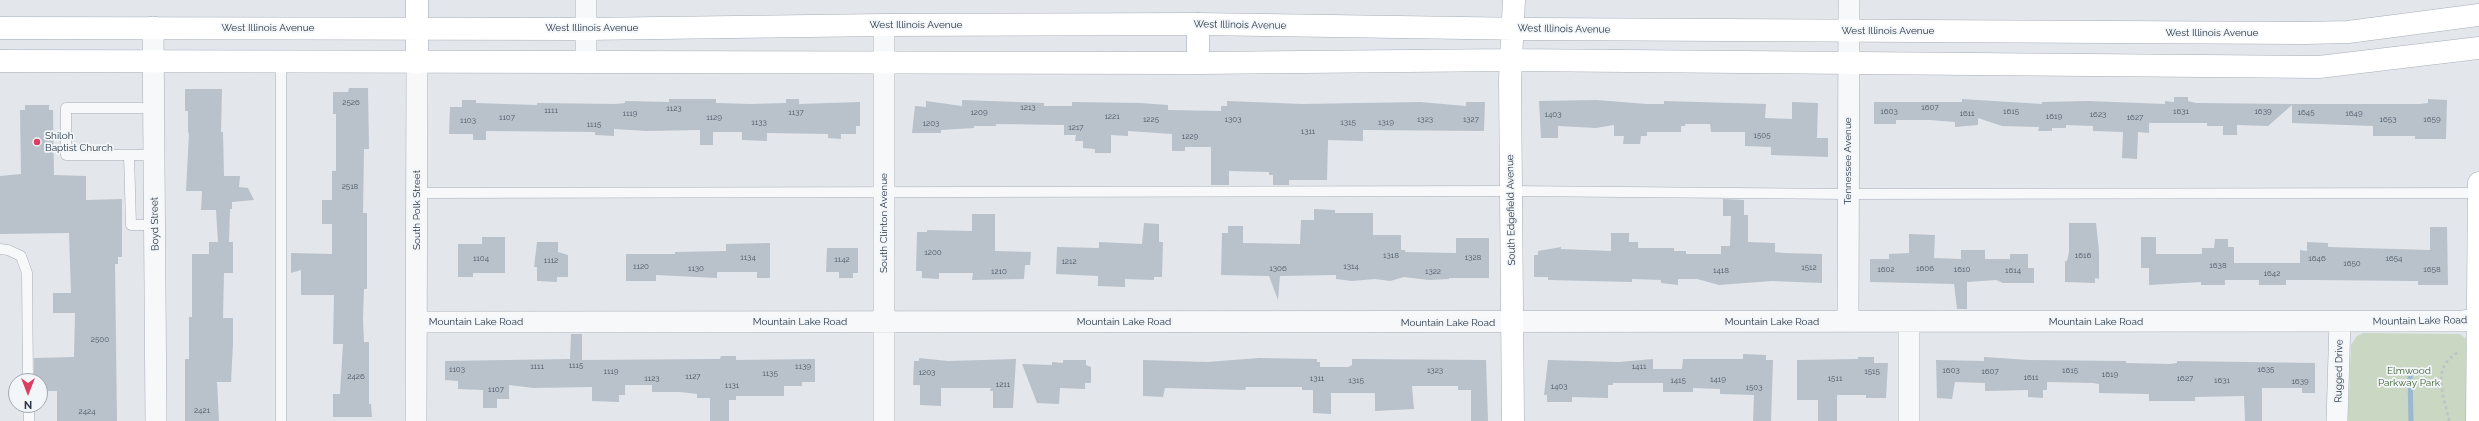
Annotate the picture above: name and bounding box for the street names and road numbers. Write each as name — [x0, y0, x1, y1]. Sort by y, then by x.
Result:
street label: West Illinois Avenue — [1193, 18, 1287, 32]
street label: West Illinois Avenue — [870, 19, 962, 31]
street label: West Illinois Avenue — [222, 22, 314, 34]
street label: West Illinois Avenue — [546, 22, 638, 34]
street label: West Illinois Avenue — [1517, 22, 1611, 36]
street label: West Illinois Avenue — [1842, 25, 1934, 37]
street label: West Illinois Avenue — [2166, 27, 2258, 39]
street label: Tennessee Avenue — [1842, 117, 1854, 205]
street label: South Edgefield Avenue — [1504, 154, 1518, 266]
street label: South Polk Street — [411, 170, 423, 250]
street label: South Clinton Avenue — [878, 173, 890, 273]
street label: Boyd Street — [149, 197, 161, 251]
street label: Mountain Lake Road — [2373, 314, 2467, 328]
street label: Mountain Lake Road — [429, 316, 523, 328]
street label: Mountain Lake Road — [753, 316, 847, 328]
street label: Mountain Lake Road — [1077, 316, 1171, 328]
street label: Mountain Lake Road — [1725, 316, 1819, 328]
street label: Mountain Lake Road — [2049, 316, 2143, 328]
street label: Mountain Lake Road — [1401, 317, 1495, 329]
street label: Rugged Drive — [2332, 339, 2346, 403]

